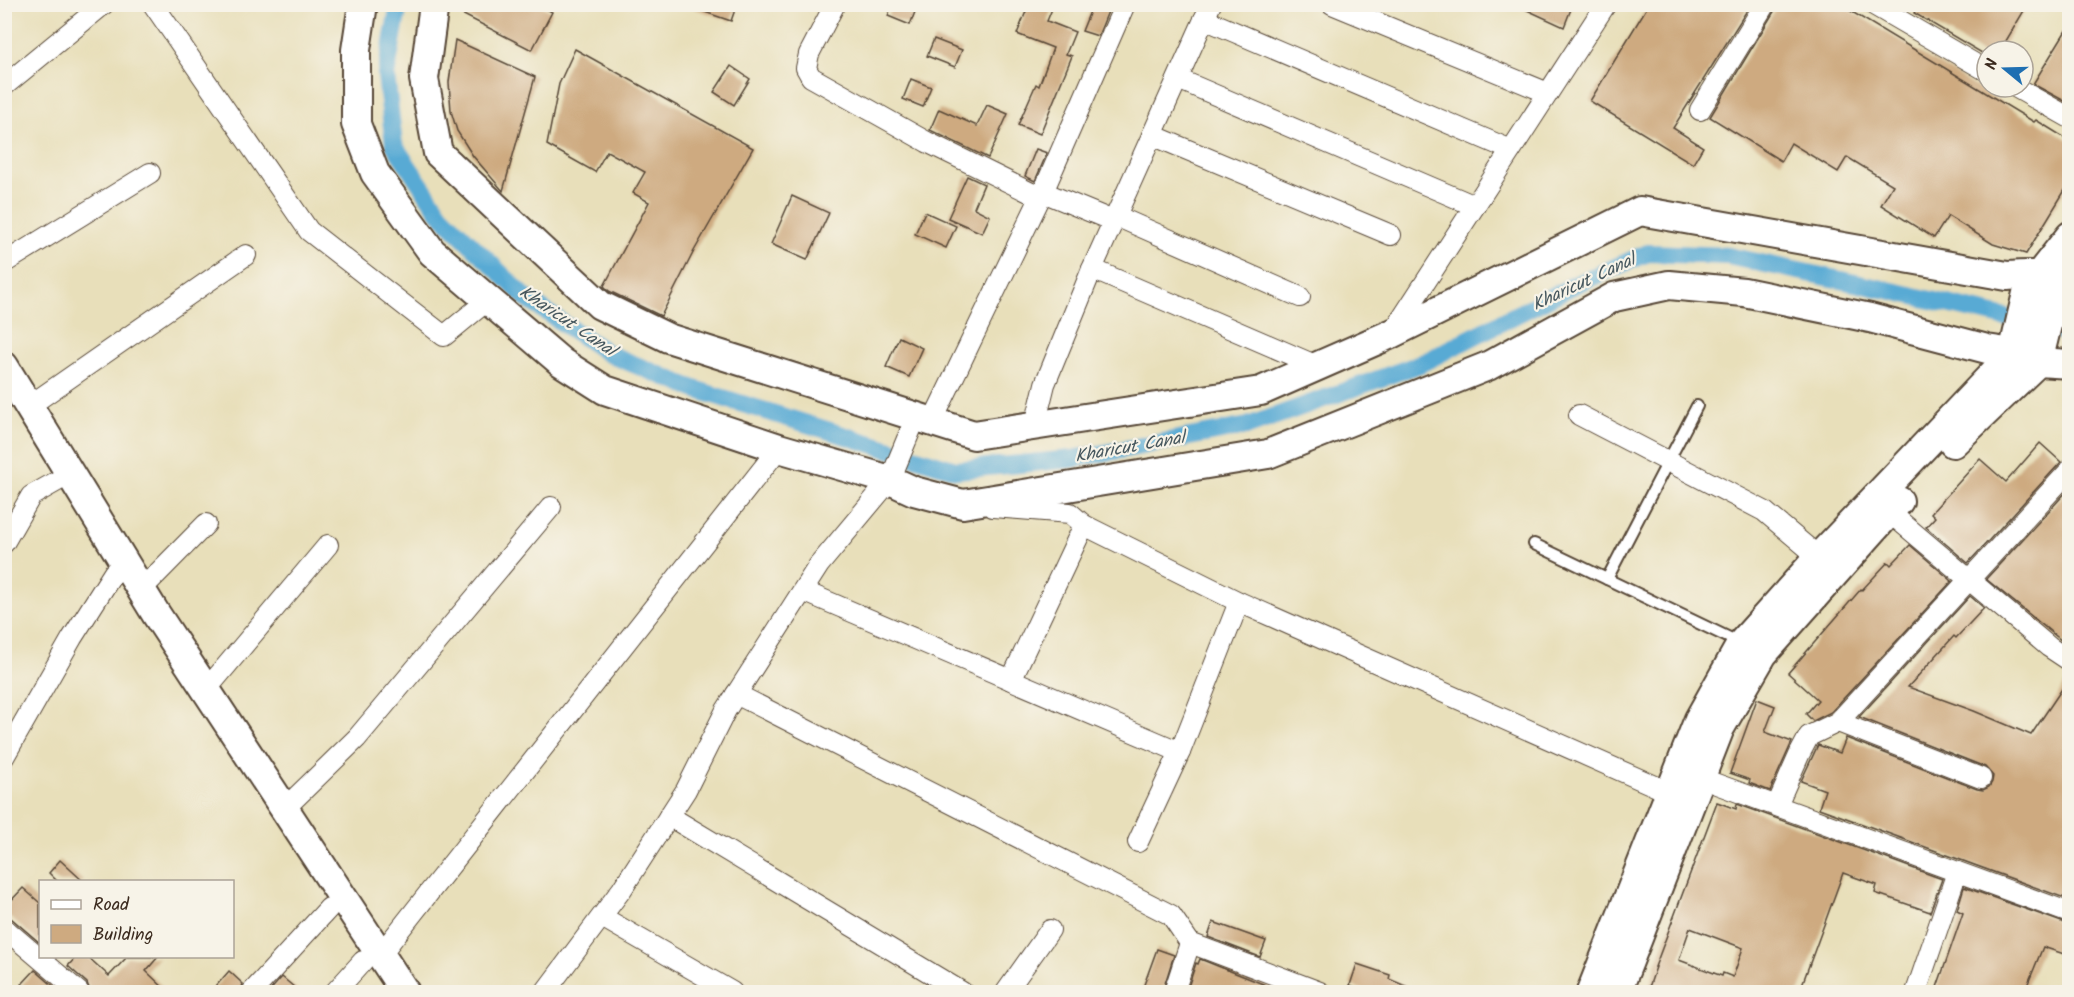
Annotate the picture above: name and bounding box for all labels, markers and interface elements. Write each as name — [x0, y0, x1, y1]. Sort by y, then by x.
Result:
north arrow — [1975, 39, 2035, 99]
text: N — [1979, 56, 2006, 73]
water label: Kharicut Canal — [1527, 245, 1644, 320]
water label: Kharicut Canal — [513, 279, 624, 367]
water label: Kharicut Canal — [1073, 423, 1191, 472]
legend — [39, 880, 234, 958]
text: Road — [93, 891, 130, 920]
text: Building — [93, 921, 153, 950]

